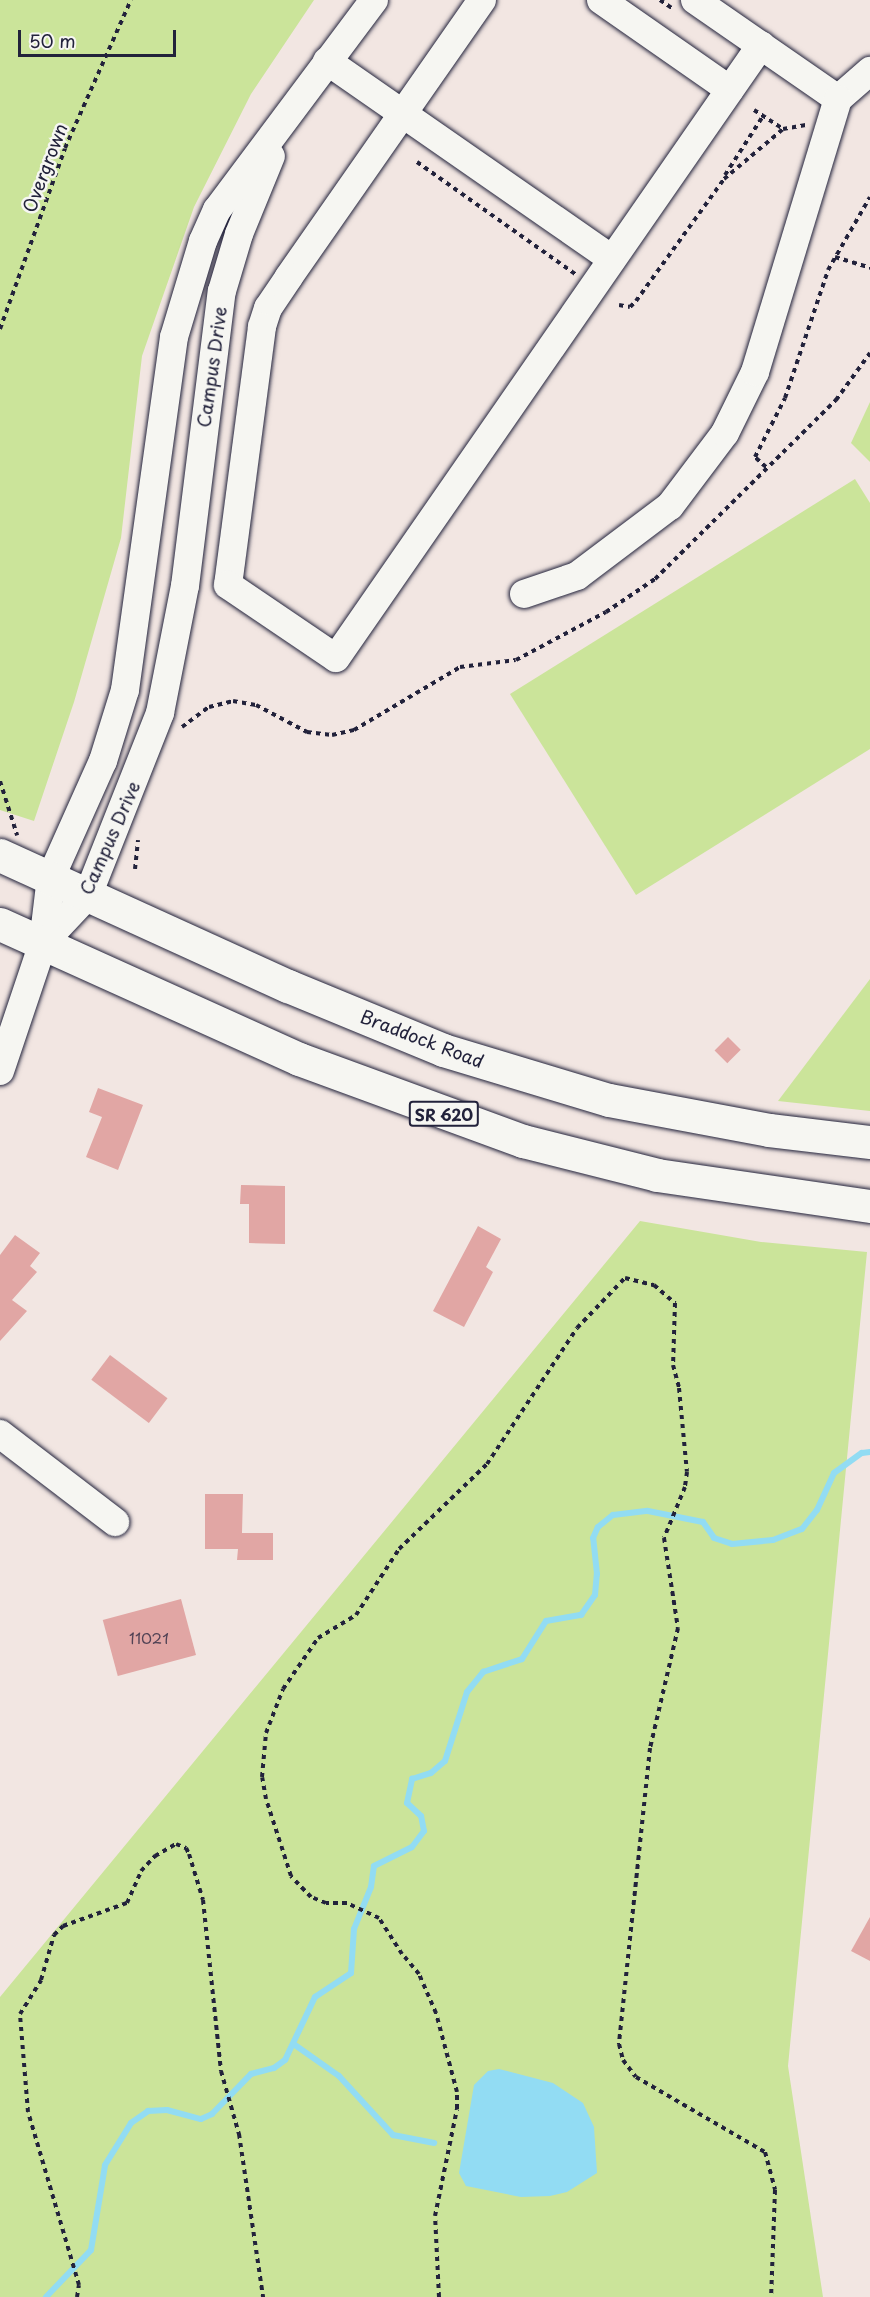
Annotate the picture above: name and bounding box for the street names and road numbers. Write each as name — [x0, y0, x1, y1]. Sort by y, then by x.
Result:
street label: Overgrown — [18, 120, 72, 216]
street label: Campus Drive — [193, 305, 231, 429]
street label: Campus Drive — [75, 778, 145, 898]
street label: Braddock Road — [357, 1006, 487, 1072]
road number: SR 620 — [408, 1101, 480, 1127]

